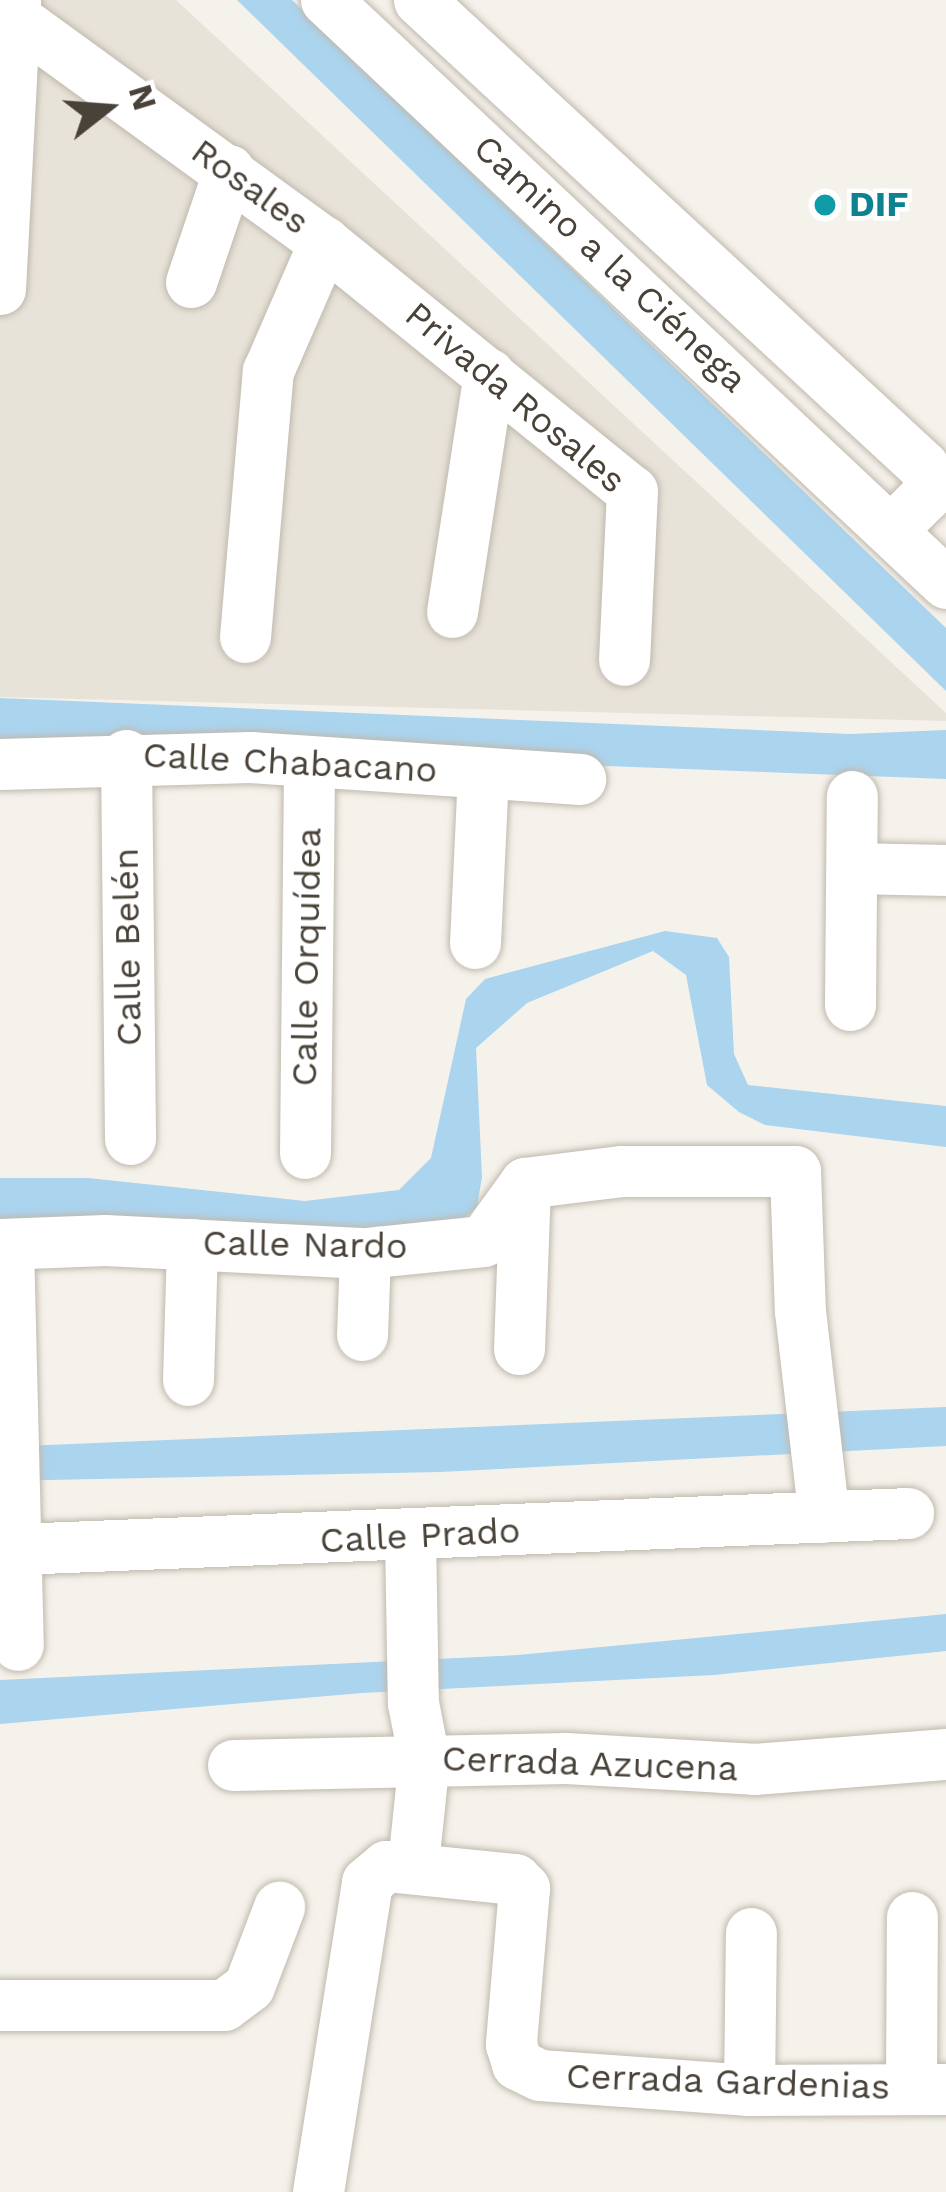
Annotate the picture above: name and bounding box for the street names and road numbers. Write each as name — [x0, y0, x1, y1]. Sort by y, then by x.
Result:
street label: Camino a la Ciénega — [464, 126, 756, 402]
street label: Rosales — [183, 130, 317, 244]
street label: Privada Rosales — [396, 293, 634, 503]
street label: Calle Chabacano — [142, 734, 438, 792]
street label: Calle Orquídea — [283, 827, 331, 1087]
street label: Calle Belén — [105, 847, 151, 1047]
street label: Calle Nardo — [202, 1222, 408, 1268]
street label: Calle Prado — [319, 1509, 521, 1563]
street label: Cerrada Azucena — [440, 1737, 740, 1791]
street label: Cerrada Gardenias — [565, 2055, 891, 2109]

